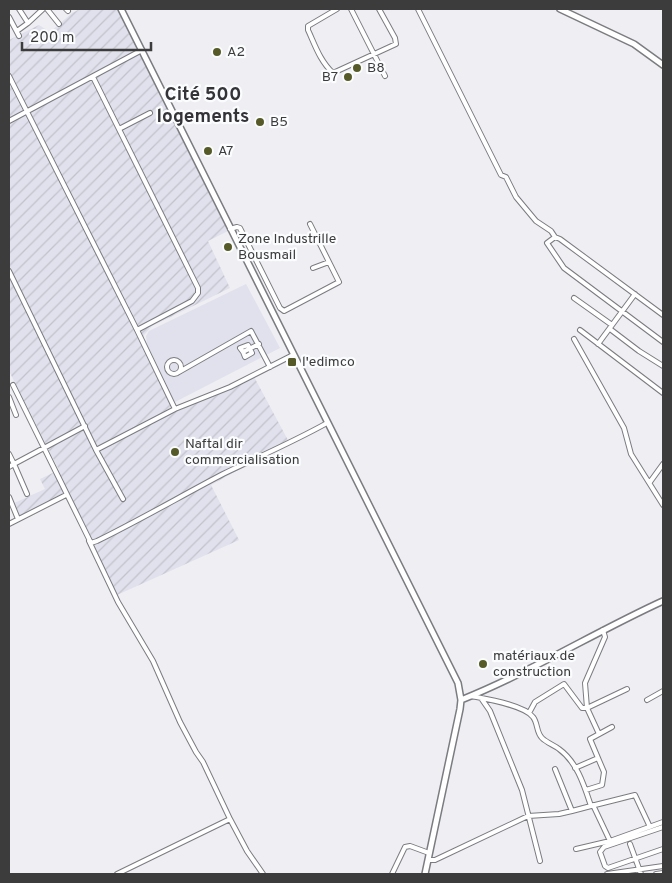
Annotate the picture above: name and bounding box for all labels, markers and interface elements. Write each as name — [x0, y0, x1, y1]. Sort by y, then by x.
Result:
scale bar — [22, 20, 151, 52]
text: 200 m — [30, 29, 75, 48]
place label: A2 — [227, 44, 245, 61]
marker: A2 — [211, 46, 223, 58]
place label: B8 — [367, 60, 385, 77]
marker: B8 — [351, 62, 363, 74]
place label: B7 — [322, 69, 338, 86]
marker: B7 — [342, 71, 354, 83]
district label: Cité 500 logements — [157, 83, 249, 129]
place label: B5 — [270, 114, 288, 131]
marker: B5 — [254, 116, 266, 128]
place label: A7 — [218, 143, 233, 160]
marker: A7 — [202, 145, 214, 157]
place label: Zone Industrille Bousmail — [238, 231, 336, 264]
marker: Zone Industrille Bousmail — [222, 241, 234, 253]
place label: l'edimco — [302, 354, 355, 371]
marker: l'edimco — [286, 356, 298, 368]
place label: Naftal dir commercialisation — [185, 436, 300, 469]
marker: Naftal dir commercialisation — [169, 446, 181, 458]
place label: matériaux de construction — [493, 648, 575, 681]
marker: matériaux de construction — [477, 658, 489, 670]

